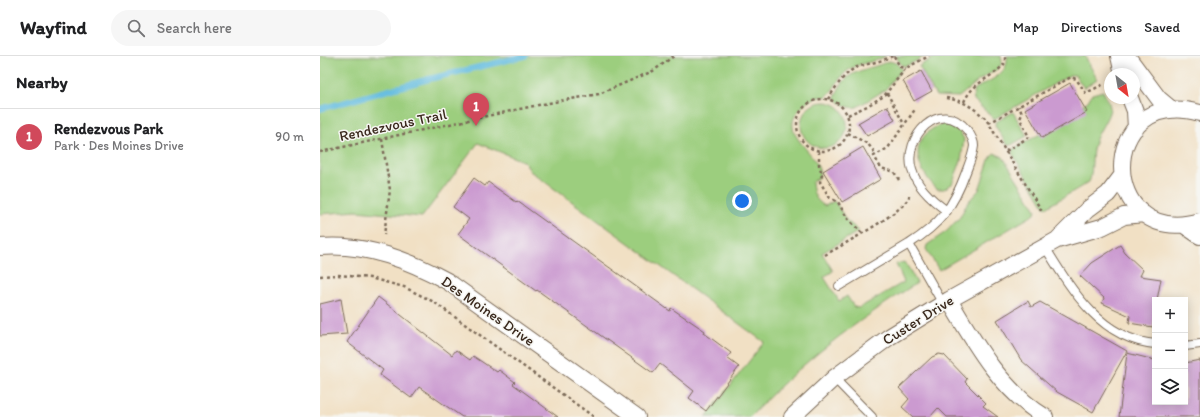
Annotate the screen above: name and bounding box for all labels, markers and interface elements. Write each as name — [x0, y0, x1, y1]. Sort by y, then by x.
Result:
search box — [111, 10, 391, 46]
text: Wayfind — [20, 16, 87, 39]
icon: search — [125, 17, 147, 39]
text: Search here — [157, 19, 232, 37]
text: Map — [1013, 19, 1039, 36]
text: Directions — [1061, 19, 1122, 36]
text: Saved — [1144, 19, 1180, 36]
north arrow — [1104, 68, 1140, 104]
text: Nearby — [16, 72, 68, 92]
pin: 1 — [463, 93, 489, 126]
street label: Rendezvous Trail — [338, 105, 449, 145]
text: Rendezvous Park — [54, 120, 163, 138]
text: 1 — [26, 129, 32, 144]
text: 90 m — [275, 129, 304, 144]
text: Park · Des Moines Drive — [54, 138, 184, 153]
your location — [732, 191, 752, 211]
street label: Des Moines Drive — [438, 272, 538, 350]
street label: Custer Drive — [879, 291, 957, 349]
map controls — [1152, 297, 1188, 405]
button: + — [1152, 297, 1188, 333]
button: − — [1152, 333, 1188, 369]
button: layers — [1152, 369, 1188, 405]

